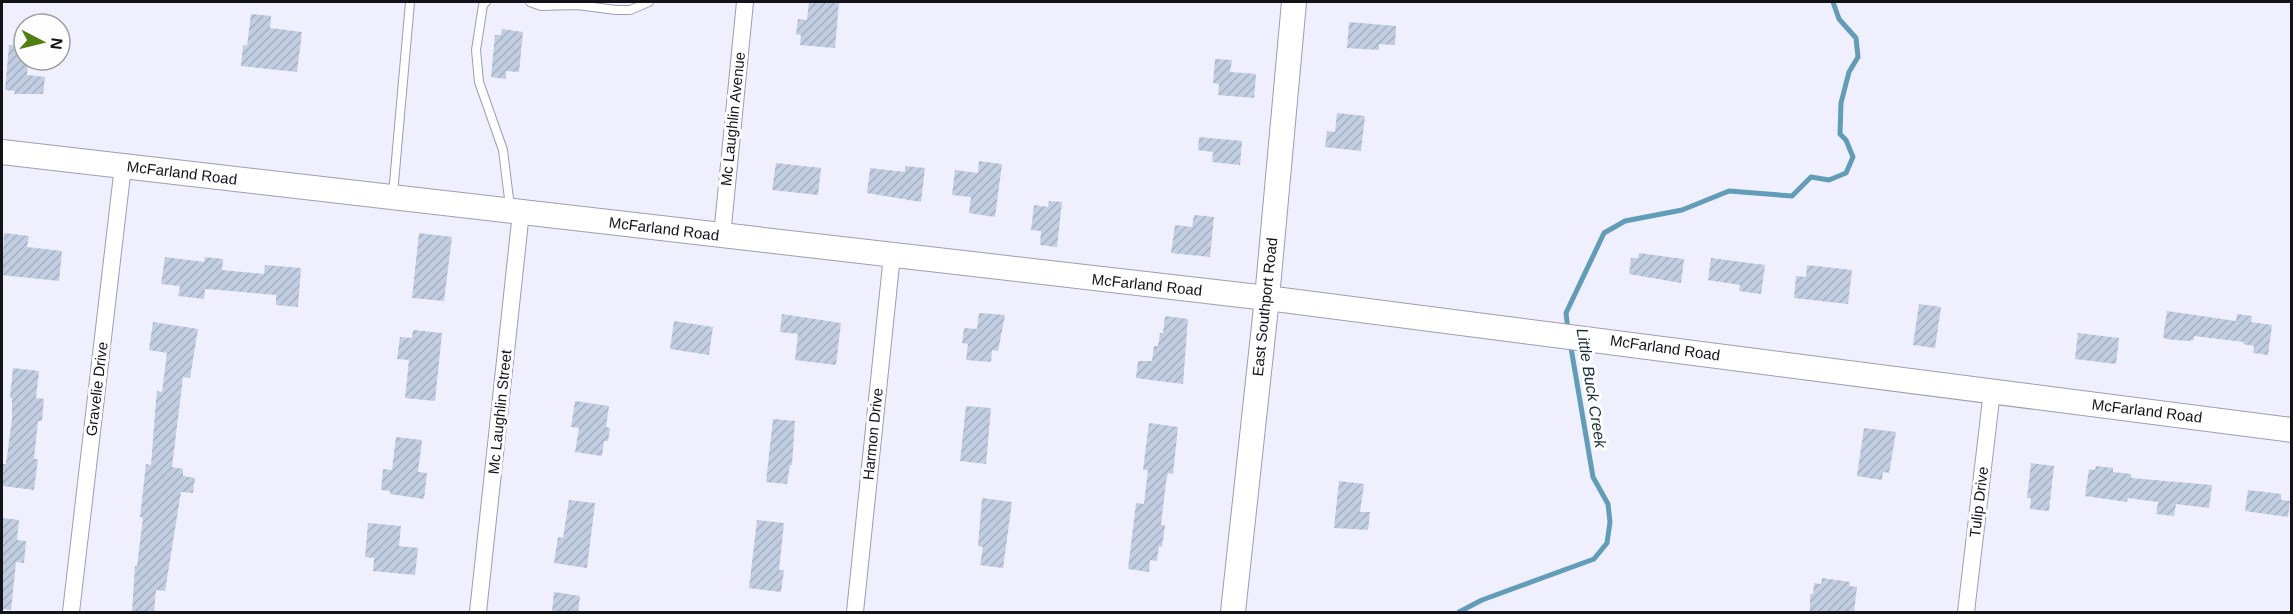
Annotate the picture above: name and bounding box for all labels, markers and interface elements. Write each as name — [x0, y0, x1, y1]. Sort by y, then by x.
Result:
north arrow — [12, 12, 72, 72]
text: N — [47, 37, 66, 51]
street label: Mc Laughlin Avenue — [717, 51, 748, 187]
street label: McFarland Road — [126, 157, 238, 188]
street label: McFarland Road — [608, 213, 720, 244]
street label: East Southport Road — [1249, 237, 1280, 377]
street label: McFarland Road — [1091, 270, 1203, 299]
water label: Little Buck Creek — [1574, 327, 1610, 450]
street label: McFarland Road — [1609, 331, 1721, 364]
street label: Gravelie Drive — [82, 341, 111, 437]
street label: Mc Laughlin Street — [485, 348, 515, 475]
street label: Harmon Drive — [859, 387, 886, 481]
street label: McFarland Road — [2091, 395, 2203, 426]
street label: Tulip Drive — [1966, 466, 1991, 538]

